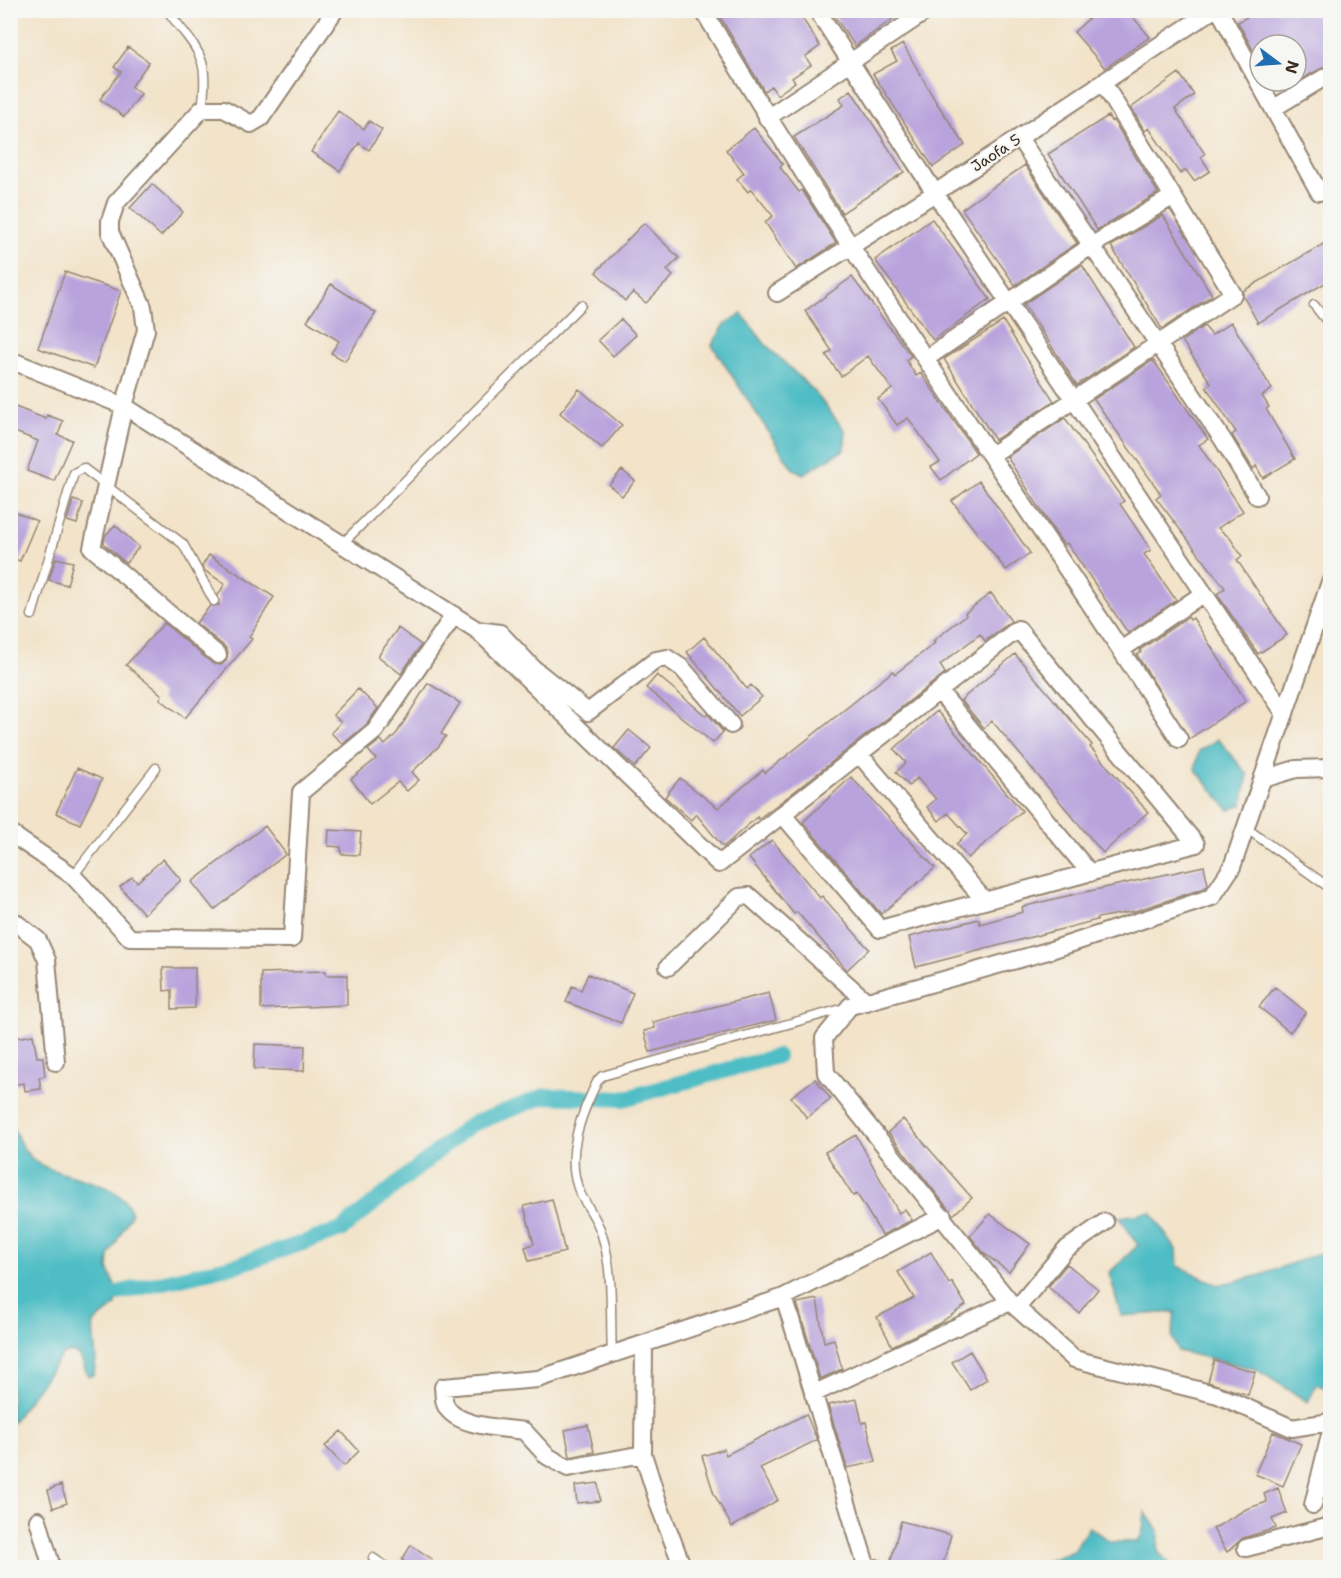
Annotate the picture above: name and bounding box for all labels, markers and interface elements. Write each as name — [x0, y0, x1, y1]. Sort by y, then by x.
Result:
north arrow — [1248, 33, 1308, 93]
text: N — [1280, 58, 1304, 76]
street label: Jaofa 5 — [967, 130, 1025, 176]

